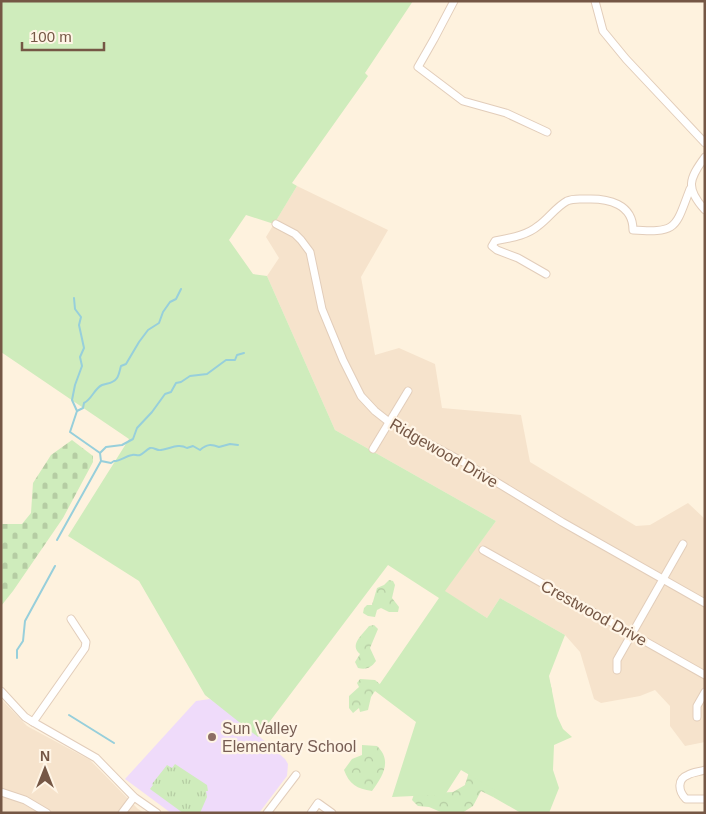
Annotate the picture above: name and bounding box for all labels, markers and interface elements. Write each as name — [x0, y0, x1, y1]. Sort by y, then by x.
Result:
scale bar — [22, 20, 105, 52]
text: 100 m — [30, 28, 72, 45]
street label: Ridgewood Drive — [387, 415, 501, 491]
street label: Crestwood Drive — [538, 577, 650, 649]
place label: Sun Valley Elementary School — [222, 720, 356, 755]
marker: Sun Valley Elementary School — [206, 731, 218, 743]
north arrow — [20, 744, 70, 794]
text: N — [40, 748, 50, 764]

